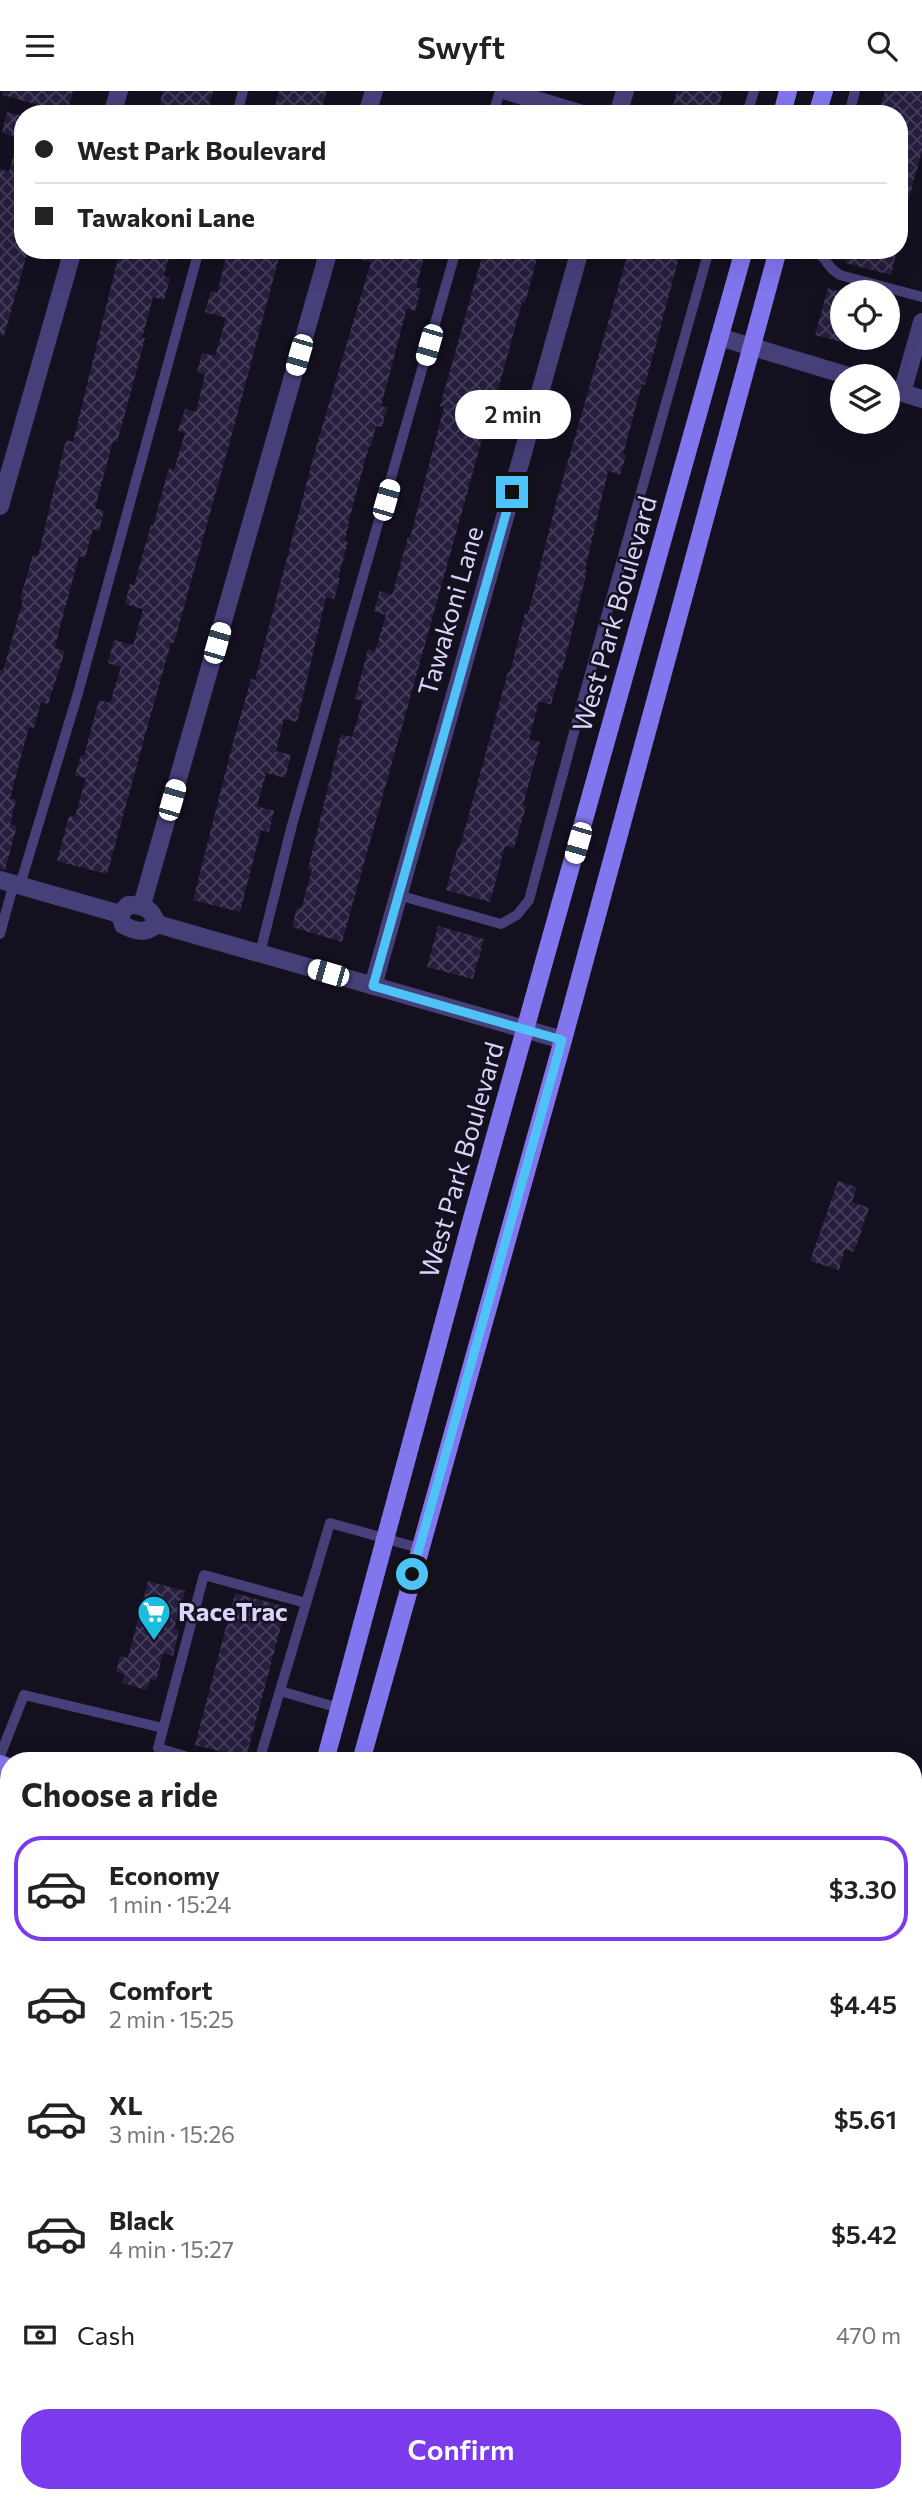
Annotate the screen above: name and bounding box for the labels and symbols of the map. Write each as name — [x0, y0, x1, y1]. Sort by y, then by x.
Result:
car — [414, 322, 445, 368]
car — [284, 332, 315, 378]
callout: 2 min — [454, 391, 570, 439]
route end — [496, 476, 528, 508]
car — [371, 477, 402, 523]
street label: West Park Boulevard — [565, 492, 662, 735]
street label: Tawakoni Lane — [411, 522, 489, 699]
car — [202, 620, 233, 666]
car — [157, 777, 188, 823]
car — [563, 820, 594, 866]
car — [305, 957, 352, 989]
street label: West Park Boulevard — [412, 1038, 509, 1281]
route start — [396, 1558, 428, 1590]
supermarket icon: RaceTrac — [135, 1593, 173, 1642]
place label: RaceTrac — [178, 1595, 288, 1626]

